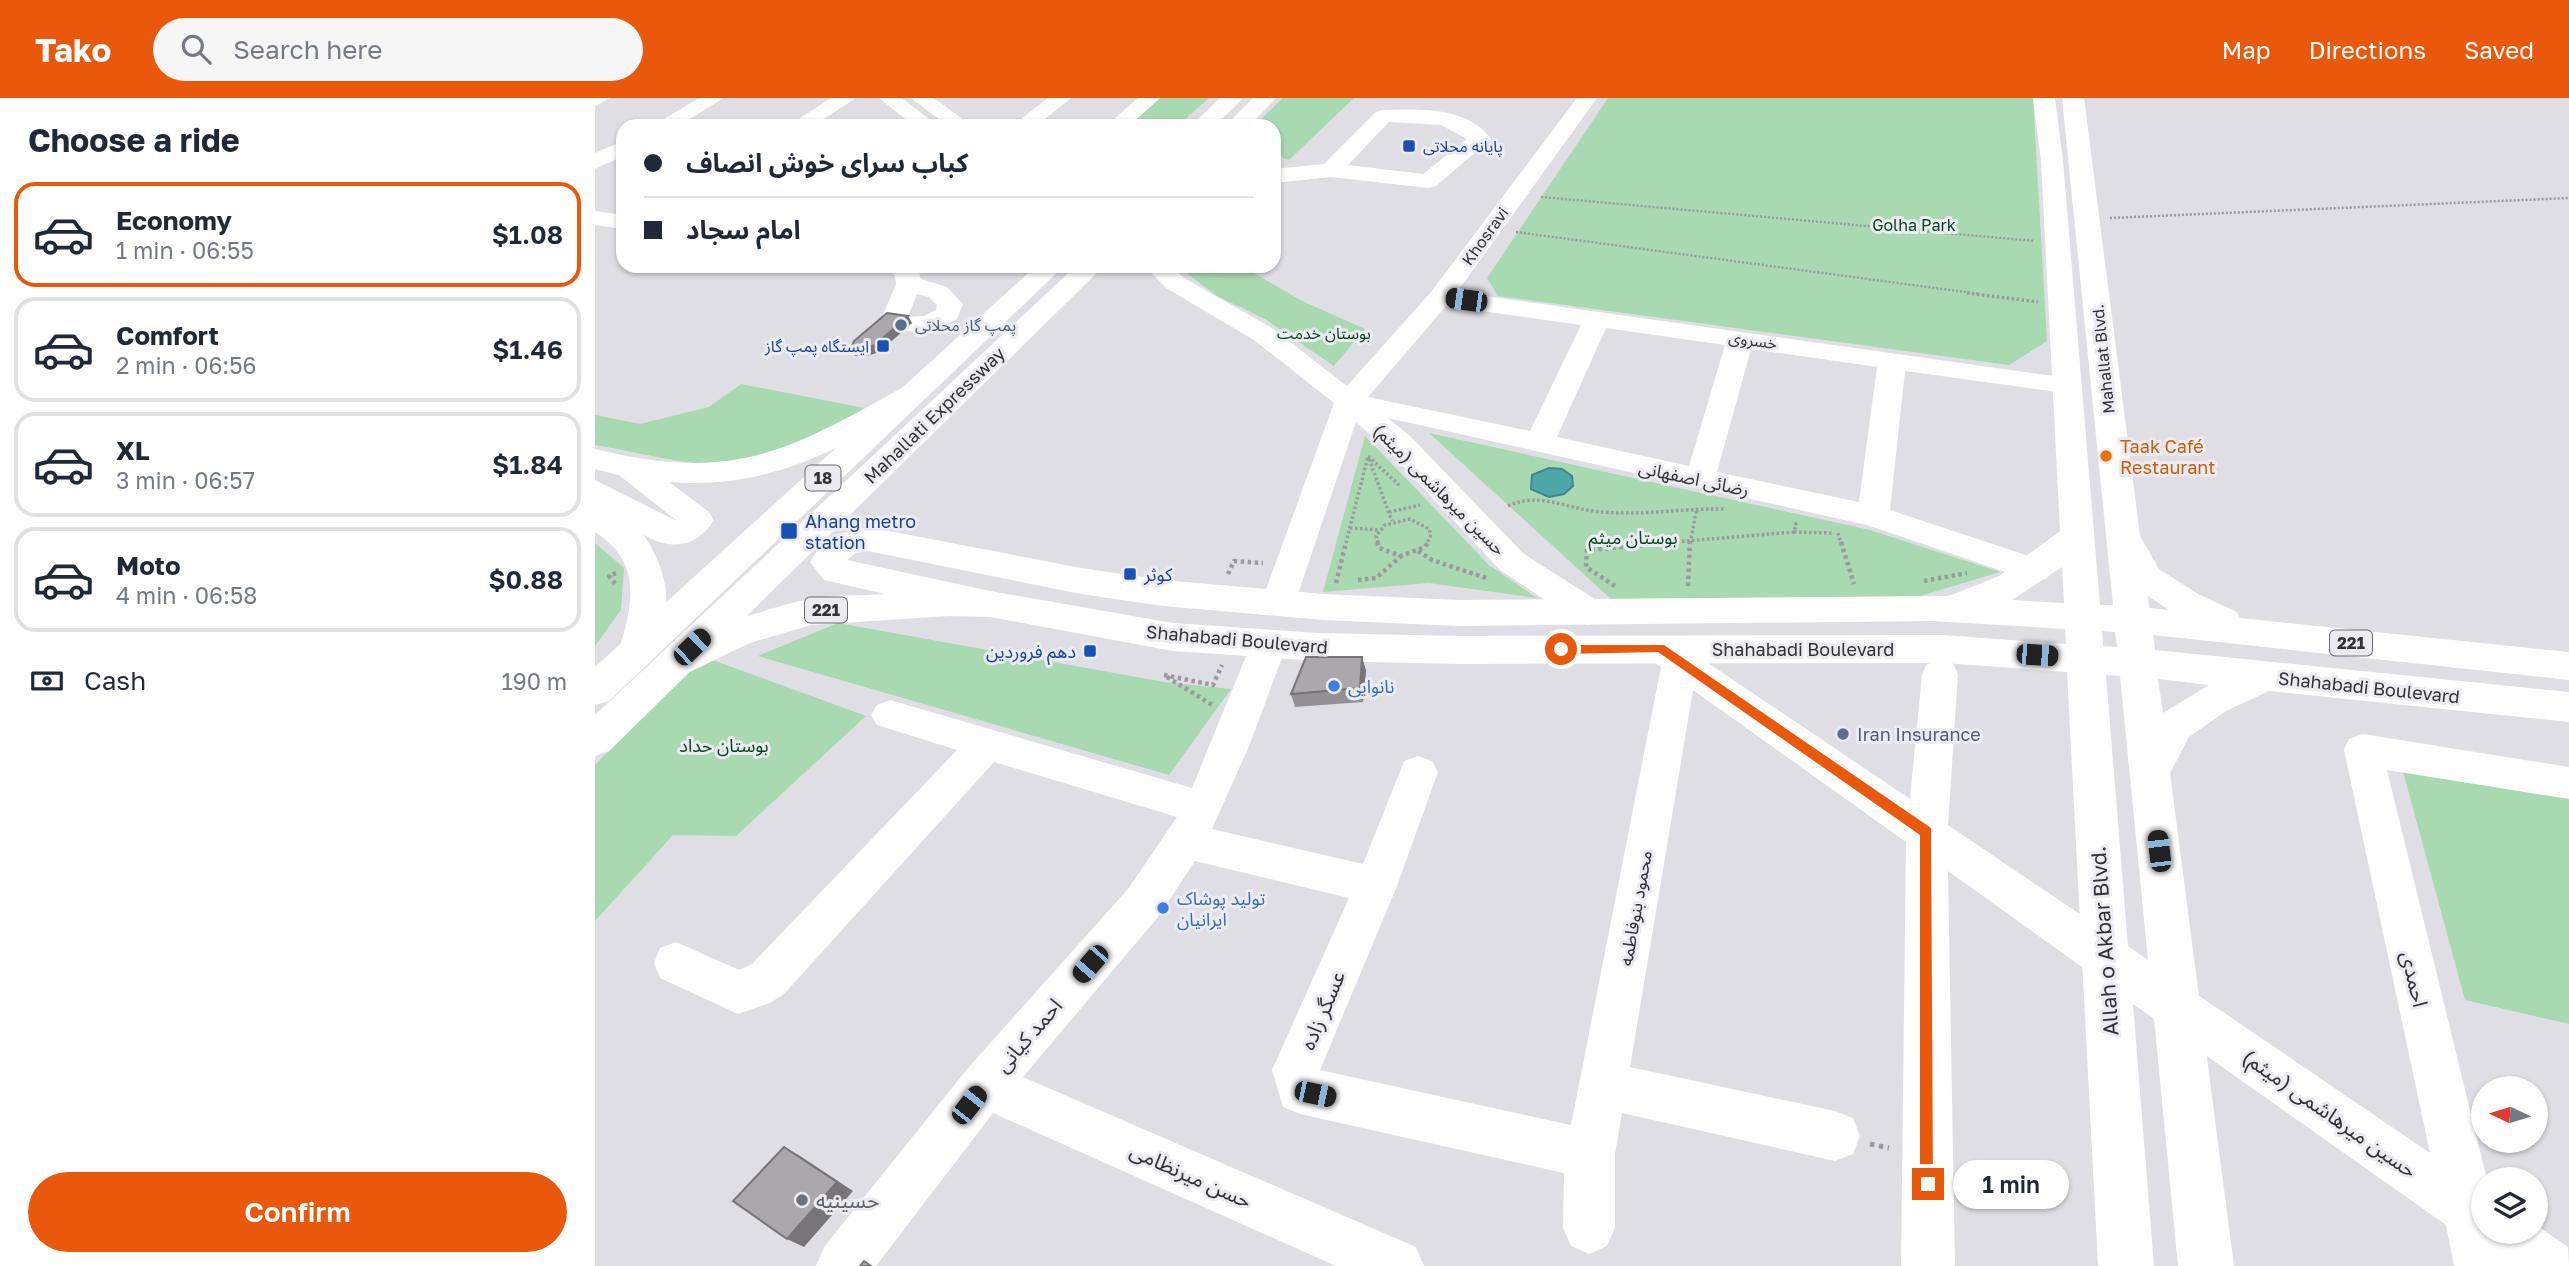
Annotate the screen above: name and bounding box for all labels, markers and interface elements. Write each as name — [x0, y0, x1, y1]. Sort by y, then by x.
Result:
search box — [153, 18, 643, 81]
text: Tako — [35, 30, 111, 69]
icon: search — [177, 30, 215, 68]
text: Search here — [233, 34, 382, 65]
text: Map — [2222, 35, 2271, 64]
text: Directions — [2309, 35, 2426, 64]
text: Saved — [2464, 35, 2534, 64]
text: Choose a ride — [28, 121, 240, 159]
place label: پایانه محلاتی — [1423, 136, 1503, 157]
marker: پایانه محلاتی — [1401, 138, 1417, 154]
text: کباب سرای خوش انصاف — [686, 147, 968, 178]
icon: car — [32, 203, 95, 266]
street label: Khosravi — [1457, 203, 1513, 269]
text: Economy — [116, 205, 232, 236]
text: امام سجاد — [686, 214, 801, 245]
park label: Golha Park — [1872, 215, 1956, 235]
text: $1.08 — [492, 219, 563, 250]
text: 1 min · 06:55 — [116, 236, 254, 264]
car — [1444, 287, 1489, 313]
street label: Mahallat Blvd. — [2087, 303, 2119, 415]
place label: پمپ گاز محلاتی — [915, 315, 1016, 336]
marker: پمپ گاز محلاتی — [893, 317, 909, 333]
icon: car — [32, 318, 95, 381]
text: Comfort — [116, 320, 219, 351]
park label: بوستان خدمت — [1277, 323, 1371, 343]
street label: خسروی — [1728, 327, 1778, 353]
text: $1.46 — [492, 334, 563, 365]
place label: ایستگاه پمپ گاز — [764, 336, 869, 357]
marker: ایستگاه پمپ گاز — [875, 338, 891, 354]
street label: Mahallati Expressway — [859, 342, 1009, 488]
text: 2 min · 06:56 — [116, 351, 256, 379]
street label: حسین میرهاشمی (میثم) — [1367, 419, 1510, 562]
icon: car — [32, 433, 95, 496]
text: XL — [116, 435, 150, 466]
place label: Taak Café Restaurant — [2120, 435, 2215, 478]
marker: Taak Café Restaurant — [2098, 448, 2114, 464]
text: $1.84 — [492, 449, 563, 480]
street label: رضائی اصفهانی — [1637, 456, 1751, 501]
text: 3 min · 06:57 — [116, 466, 255, 494]
road number: 18 — [805, 466, 841, 490]
place label: Ahang metro station — [805, 510, 916, 553]
marker: Ahang metro station — [779, 521, 799, 541]
park label: بوستان میثم — [1588, 526, 1678, 551]
icon: car — [32, 548, 95, 611]
text: Moto — [116, 550, 181, 581]
place label: کوثر — [1143, 563, 1173, 586]
text: $0.88 — [488, 564, 563, 595]
marker: کوثر — [1122, 566, 1138, 582]
text: 4 min · 06:58 — [116, 581, 257, 609]
road number: 221 — [805, 597, 847, 622]
street label: Shahabadi Boulevard — [1145, 620, 1329, 658]
car — [670, 625, 715, 669]
road number: 221 — [2330, 630, 2372, 656]
route start — [1545, 633, 1577, 665]
street label: Shahabadi Boulevard — [1712, 638, 1894, 660]
place label: دهم فروردین — [986, 640, 1076, 665]
marker: دهم فروردین — [1082, 643, 1098, 659]
car — [2016, 643, 2059, 667]
icon: cash — [28, 662, 66, 700]
text: Cash — [84, 665, 146, 696]
text: 190 m — [502, 667, 567, 695]
street label: Shahabadi Boulevard — [2277, 667, 2461, 707]
place label: نانوایی — [1348, 675, 1394, 698]
marker: نانوایی — [1326, 678, 1342, 694]
place label: Iran Insurance — [1857, 723, 1981, 745]
marker: Iran Insurance — [1835, 726, 1851, 742]
park label: بوستان حداد — [679, 734, 769, 757]
car — [2147, 829, 2172, 873]
street label: Allah o Akbar Blvd. — [2084, 845, 2124, 1037]
street label: محمود بنوفاطمه — [1614, 848, 1657, 968]
place label: تولید پوشاک ایرانیان — [1177, 887, 1265, 931]
marker: تولید پوشاک ایرانیان — [1155, 900, 1171, 916]
car — [1069, 941, 1112, 987]
street label: احمدی — [2396, 948, 2434, 1010]
street label: عسگر زاده — [1294, 967, 1350, 1053]
street label: احمد کیانی — [989, 993, 1067, 1077]
street label: حسین میرهاشمی (میثم) — [2236, 1043, 2422, 1185]
north arrow — [2471, 1076, 2548, 1153]
map controls — [2471, 1076, 2548, 1244]
car — [1293, 1079, 1338, 1109]
car — [948, 1082, 991, 1128]
street label: حسن میرنظامی — [1126, 1137, 1256, 1213]
callout: 1 min — [1953, 1160, 2068, 1208]
button: layers — [2471, 1167, 2548, 1244]
route end — [1912, 1168, 1944, 1200]
text: 1 min — [1982, 1170, 2040, 1198]
button: Confirm — [28, 1172, 567, 1252]
place label: حسینیه — [816, 1187, 879, 1213]
marker: حسینیه — [794, 1192, 810, 1208]

